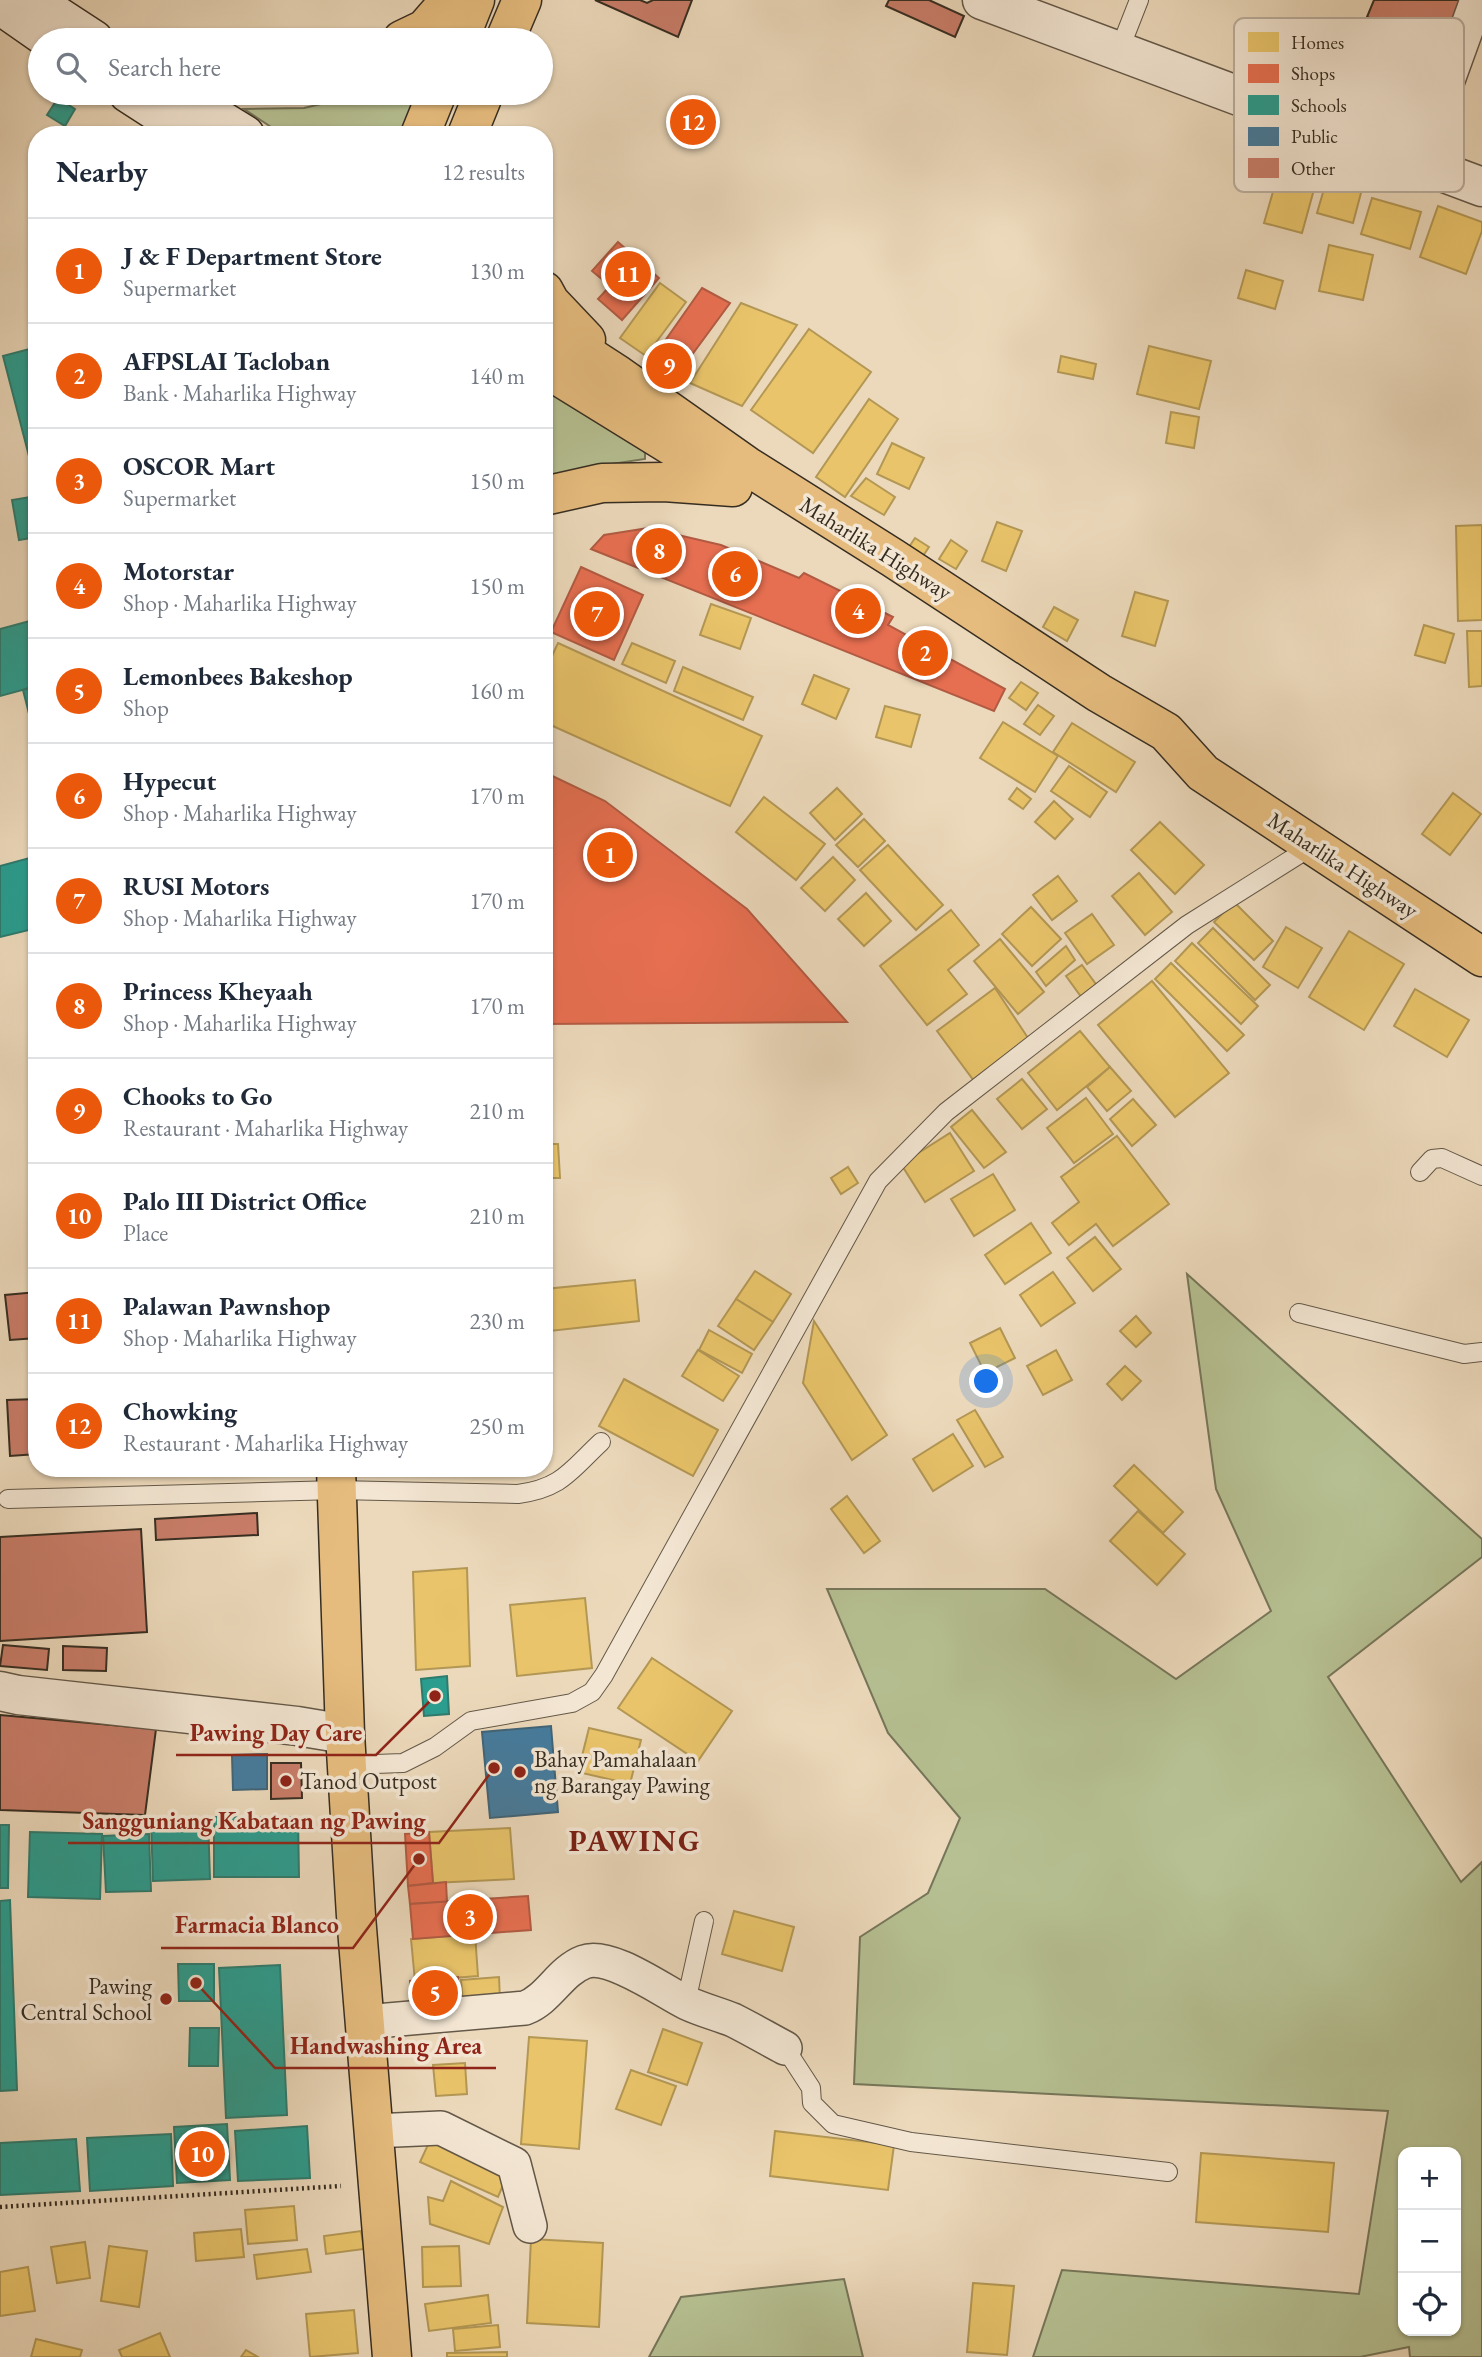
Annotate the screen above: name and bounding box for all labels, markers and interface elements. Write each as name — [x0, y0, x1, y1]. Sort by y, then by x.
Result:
legend — [1234, 18, 1464, 192]
search box — [28, 28, 553, 105]
text: Homes — [1291, 30, 1344, 55]
icon: search — [52, 48, 90, 86]
text: Search here — [108, 50, 221, 84]
text: Shops — [1291, 61, 1335, 86]
text: Schools — [1291, 93, 1347, 118]
pin: 12 — [670, 96, 716, 148]
text: Public — [1291, 124, 1338, 149]
text: Nearby — [56, 152, 148, 191]
text: Other — [1291, 156, 1336, 181]
text: 12 results — [442, 157, 525, 187]
text: J & F Department Store — [123, 239, 382, 273]
pin: 11 — [605, 248, 651, 300]
text: 1 — [73, 256, 85, 286]
text: 130 m — [469, 256, 525, 286]
text: Supermarket — [123, 273, 236, 303]
pin: 9 — [646, 340, 692, 392]
text: AFPSLAI Tacloban — [123, 344, 330, 378]
text: 2 — [73, 361, 85, 391]
text: 140 m — [469, 361, 525, 391]
text: Bank · Maharlika Highway — [123, 378, 356, 408]
text: OSCOR Mart — [123, 449, 275, 483]
text: 3 — [73, 466, 85, 496]
text: 150 m — [469, 466, 525, 496]
text: Supermarket — [123, 483, 236, 513]
street label: Maharlika Highway — [794, 489, 958, 607]
pin: 8 — [636, 525, 682, 577]
pin: 6 — [712, 548, 758, 600]
text: Motorstar — [123, 554, 234, 588]
text: 4 — [73, 571, 85, 601]
text: 150 m — [469, 571, 525, 601]
pin: 4 — [835, 585, 881, 637]
text: Shop · Maharlika Highway — [123, 588, 357, 618]
pin: 7 — [574, 588, 620, 640]
pin: 2 — [902, 627, 948, 679]
text: Lemonbees Bakeshop — [123, 659, 353, 693]
text: 5 — [73, 676, 85, 706]
text: 160 m — [469, 676, 525, 706]
text: Shop — [123, 693, 169, 723]
text: Hypecut — [123, 764, 216, 798]
text: 6 — [73, 781, 85, 811]
text: 170 m — [469, 781, 525, 811]
text: Shop · Maharlika Highway — [123, 798, 357, 828]
street label: Maharlika Highway — [1262, 805, 1425, 925]
pin: 1 — [587, 829, 633, 881]
text: RUSI Motors — [123, 869, 269, 903]
text: 7 — [73, 886, 85, 916]
text: 170 m — [469, 886, 525, 916]
text: Shop · Maharlika Highway — [123, 903, 357, 933]
text: Princess Kheyaah — [123, 974, 313, 1008]
text: 8 — [73, 991, 85, 1021]
text: 170 m — [469, 991, 525, 1021]
text: Shop · Maharlika Highway — [123, 1008, 357, 1038]
text: Chooks to Go — [123, 1079, 272, 1113]
text: 9 — [73, 1096, 85, 1126]
text: 210 m — [469, 1096, 525, 1126]
text: Restaurant · Maharlika Highway — [123, 1113, 408, 1143]
text: Palo III District Office — [123, 1184, 366, 1218]
text: 10 — [67, 1201, 91, 1231]
text: 210 m — [469, 1201, 525, 1231]
text: Place — [123, 1218, 168, 1248]
text: Palawan Pawnshop — [123, 1289, 330, 1323]
text: 11 — [67, 1306, 91, 1336]
text: 230 m — [469, 1306, 525, 1336]
text: Shop · Maharlika Highway — [123, 1323, 357, 1353]
your location — [969, 1364, 1003, 1398]
text: Chowking — [123, 1394, 237, 1428]
text: 12 — [67, 1411, 91, 1441]
text: 250 m — [469, 1411, 525, 1441]
text: Restaurant · Maharlika Highway — [123, 1428, 408, 1458]
callout: Pawing Day Care — [176, 1710, 376, 1755]
text: Pawing Day Care — [190, 1717, 362, 1749]
place label: Bahay Pamahalaan ng Barangay Pawing — [534, 1744, 711, 1800]
marker: Bahay Pamahalaan ng Barangay Pawing — [512, 1764, 528, 1780]
place label: Tanod Outpost — [300, 1766, 438, 1796]
marker: Tanod Outpost — [278, 1773, 294, 1789]
callout: Sangguniang Kabataan ng Pawing — [68, 1798, 439, 1843]
text: Sangguniang Kabataan ng Pawing — [82, 1805, 427, 1837]
district label: PAWING — [568, 1821, 702, 1860]
pin: 3 — [447, 1891, 493, 1943]
callout: Farmacia Blanco — [161, 1903, 353, 1948]
text: Farmacia Blanco — [175, 1909, 339, 1940]
pin: 5 — [412, 1967, 458, 2019]
place label: Pawing Central School — [21, 1971, 153, 2027]
marker: Pawing Central School — [158, 1991, 174, 2007]
callout: Handwashing Area — [275, 2023, 496, 2068]
text: Handwashing Area — [290, 2030, 483, 2062]
pin: 10 — [179, 2128, 225, 2180]
map controls — [1398, 2147, 1461, 2336]
button: + — [1398, 2147, 1461, 2210]
button: − — [1398, 2210, 1461, 2273]
button: locate — [1398, 2273, 1461, 2336]

